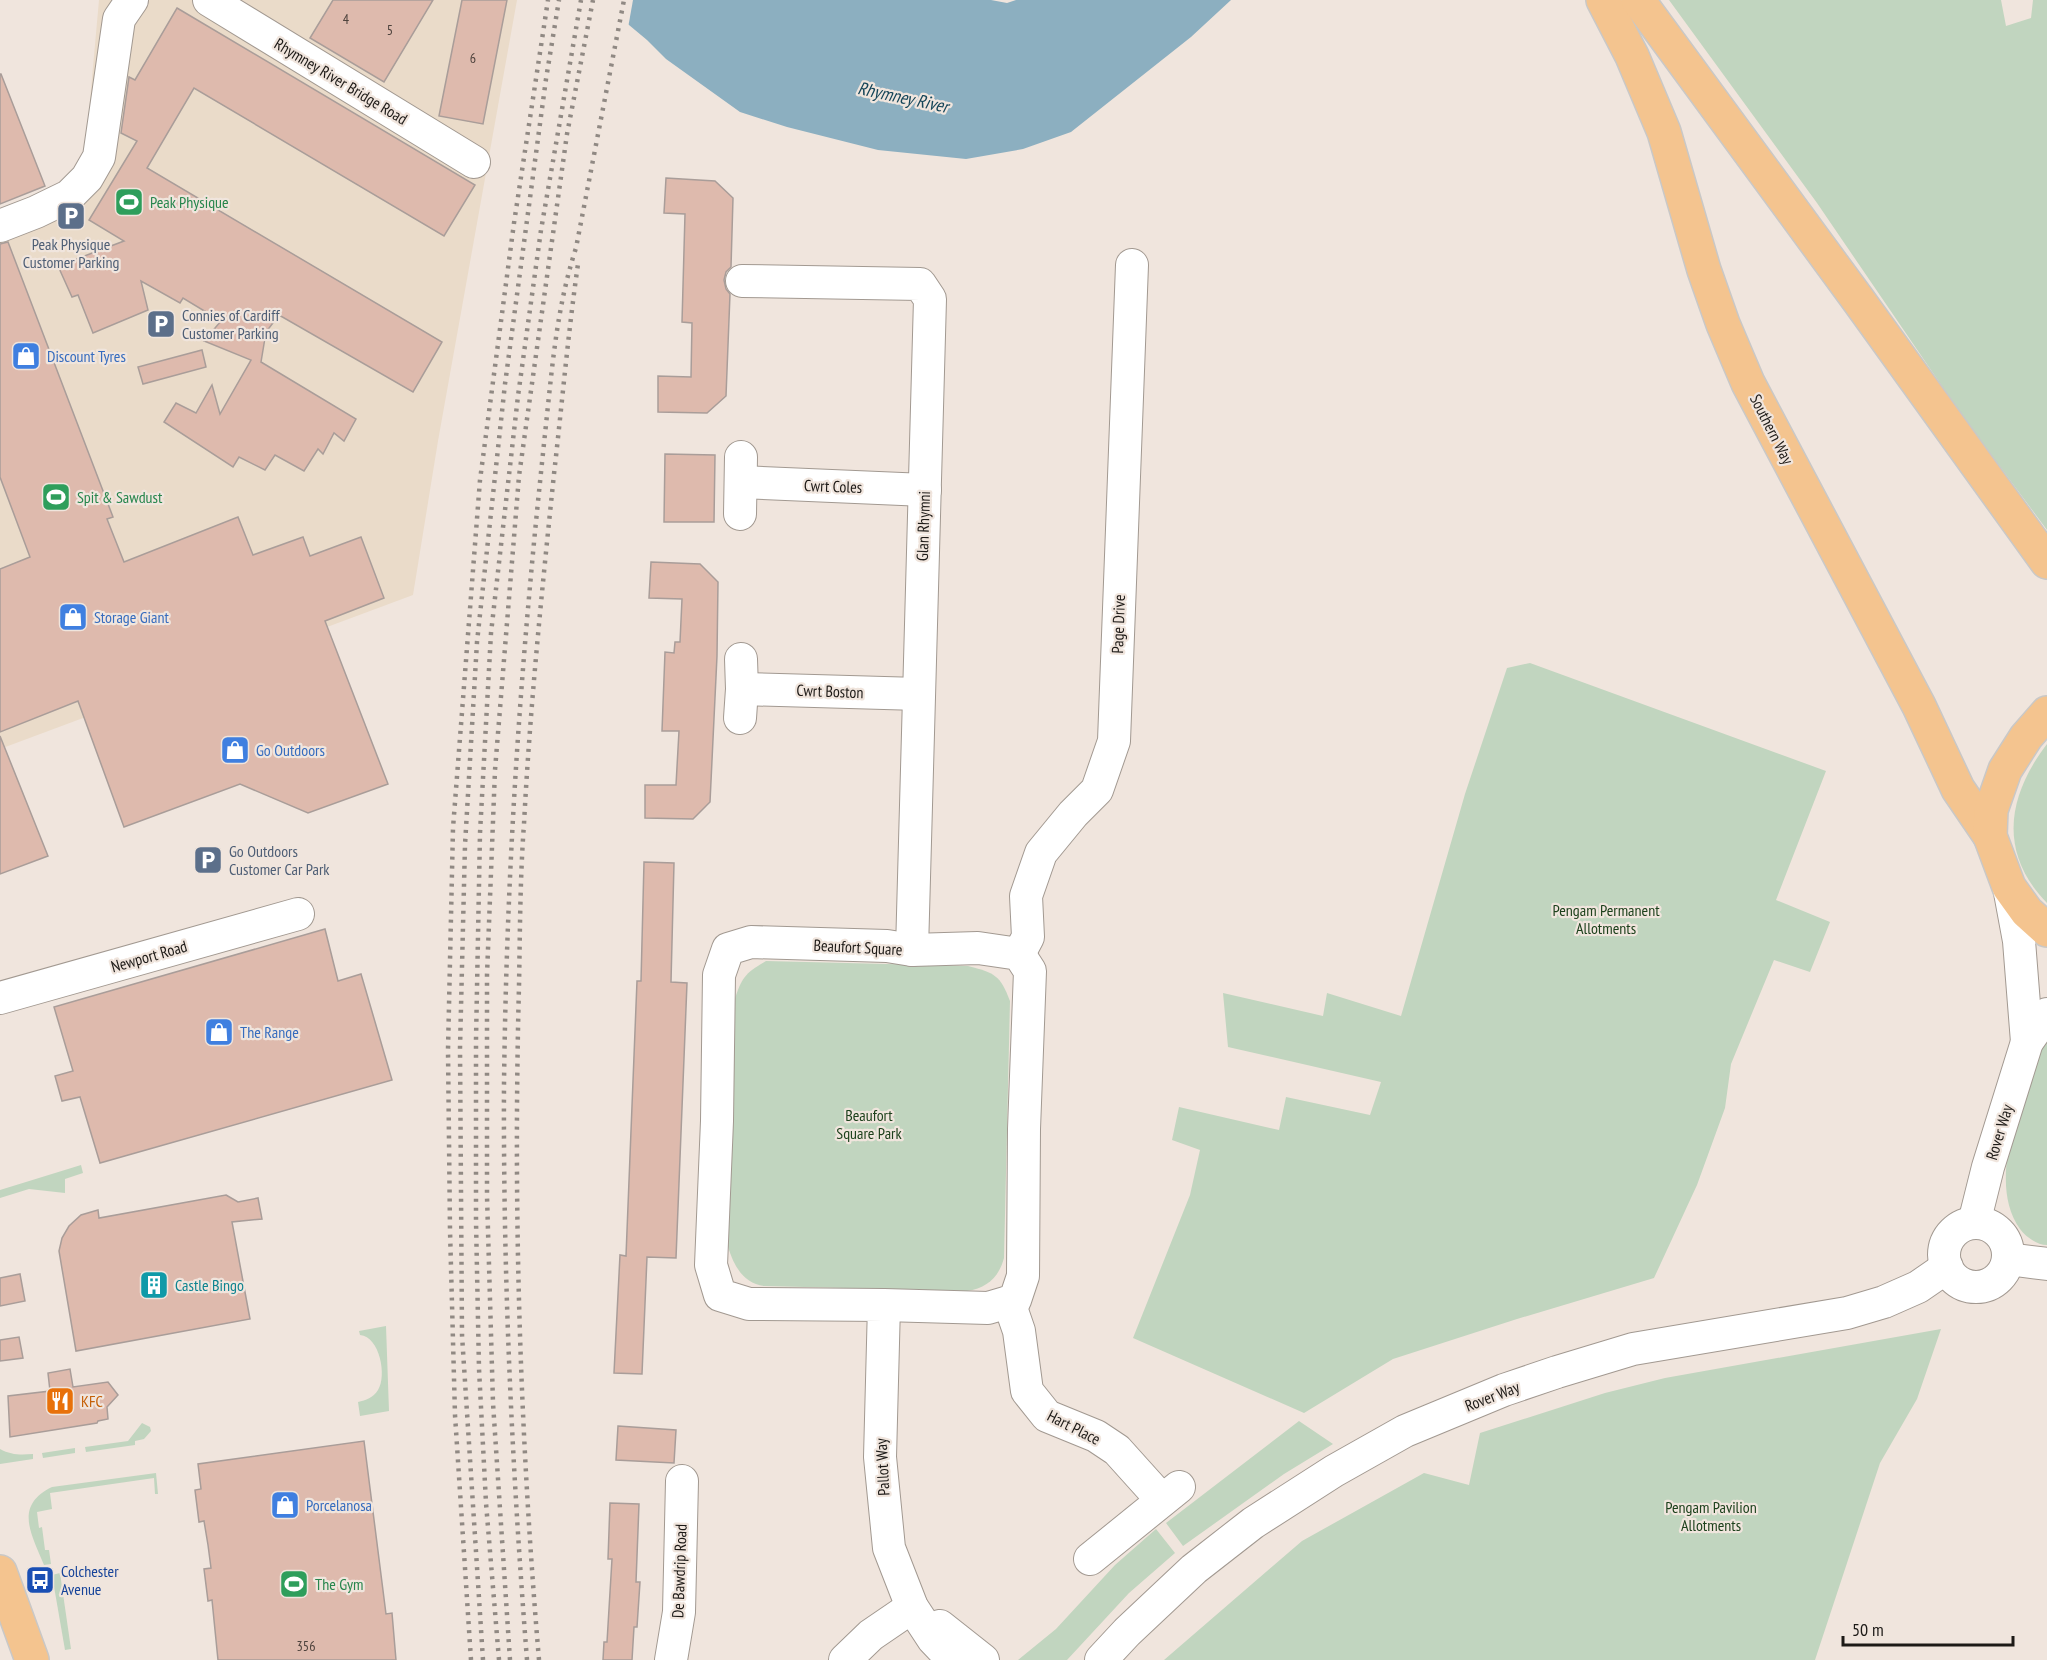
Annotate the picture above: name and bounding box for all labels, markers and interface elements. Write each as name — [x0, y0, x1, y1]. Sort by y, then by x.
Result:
house number: 4 — [343, 10, 350, 28]
house number: 5 — [387, 21, 393, 39]
street label: Rhymney River Bridge Road — [271, 33, 411, 129]
house number: 6 — [470, 49, 476, 67]
water label: Rhymney River — [856, 76, 953, 118]
sports icon: Peak Physique — [113, 186, 145, 218]
place label: Peak Physique — [150, 192, 229, 212]
parking icon: Peak Physique Customer Parking — [55, 200, 87, 232]
place label: Peak Physique Customer Parking — [23, 234, 119, 272]
place label: Connies of Cardiff Customer Parking — [182, 305, 280, 343]
parking icon: Connies of Cardiff Customer Parking — [145, 308, 177, 340]
shop icon: Discount Tyres — [10, 340, 42, 372]
place label: Discount Tyres — [47, 346, 126, 366]
street label: Southern Way — [1746, 391, 1798, 467]
street label: Cwrt Coles — [803, 475, 863, 497]
sports icon: Spit & Sawdust — [40, 481, 72, 513]
place label: Spit & Sawdust — [77, 487, 163, 507]
street label: Glan Rhymni — [912, 491, 934, 561]
street label: Page Drive — [1107, 594, 1129, 654]
shop icon: Storage Giant — [57, 601, 89, 633]
place label: Storage Giant — [94, 607, 169, 627]
street label: Cwrt Boston — [796, 680, 864, 702]
shop icon: Go Outdoors — [219, 734, 251, 766]
place label: Go Outdoors — [256, 740, 325, 760]
place label: Go Outdoors Customer Car Park — [229, 841, 330, 879]
parking icon: Go Outdoors Customer Car Park — [192, 844, 224, 876]
park label: Pengam Permanent Allotments — [1552, 900, 1660, 938]
street label: Beaufort Square — [813, 935, 903, 959]
street label: Newport Road — [109, 936, 189, 976]
shop icon: The Range — [203, 1016, 235, 1048]
place label: The Range — [240, 1022, 299, 1042]
street label: Rover Way — [1981, 1102, 2017, 1162]
park label: Beaufort Square Park — [836, 1105, 902, 1143]
building icon: Castle Bingo — [138, 1269, 170, 1301]
place label: Castle Bingo — [175, 1275, 244, 1295]
street label: Rover Way — [1462, 1376, 1522, 1416]
restaurant icon: KFC — [44, 1385, 76, 1417]
place label: KFC — [81, 1391, 103, 1411]
street label: Hart Place — [1044, 1405, 1104, 1449]
street label: Pallot Way — [871, 1438, 893, 1496]
shop icon: Porcelanosa — [269, 1489, 301, 1521]
place label: Porcelanosa — [306, 1495, 372, 1515]
park label: Pengam Pavilion Allotments — [1665, 1497, 1757, 1535]
street label: De Bawdrip Road — [667, 1524, 691, 1618]
place label: Colchester Avenue — [61, 1561, 119, 1599]
bus stop icon: Colchester Avenue — [24, 1564, 56, 1596]
sports icon: The Gym — [278, 1568, 310, 1600]
place label: The Gym — [315, 1574, 364, 1594]
scale bar — [1843, 1609, 2012, 1647]
text: 50 m — [1852, 1618, 1884, 1641]
house number: 356 — [297, 1637, 315, 1655]

